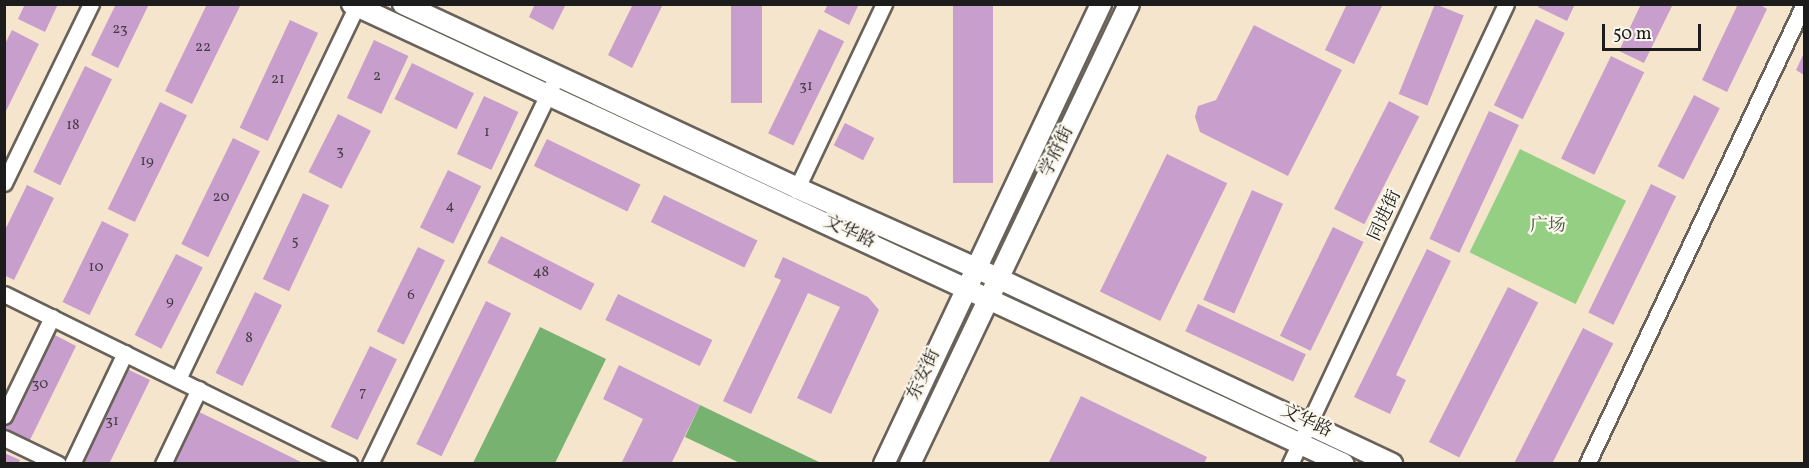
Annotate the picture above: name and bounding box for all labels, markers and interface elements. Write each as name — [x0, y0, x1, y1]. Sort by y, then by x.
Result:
scale bar — [1605, 12, 1704, 50]
house number: 23 — [112, 21, 128, 39]
text: 50 m — [1613, 22, 1652, 47]
house number: 22 — [195, 39, 211, 57]
house number: 2 — [373, 68, 381, 86]
house number: 21 — [271, 71, 285, 89]
house number: 31 — [799, 78, 813, 96]
house number: 18 — [66, 117, 80, 135]
street label: 学府街 — [1036, 123, 1080, 181]
house number: 1 — [484, 124, 490, 142]
house number: 3 — [336, 143, 344, 161]
house number: 19 — [140, 153, 154, 171]
street label: 同进街 — [1365, 187, 1407, 245]
house number: 20 — [213, 189, 229, 207]
house number: 4 — [446, 198, 454, 216]
street label: 文华路 — [820, 212, 878, 254]
park label: 广场 — [1530, 216, 1566, 238]
house number: 5 — [291, 233, 299, 251]
house number: 10 — [89, 259, 103, 277]
house number: 48 — [533, 264, 549, 282]
house number: 6 — [407, 287, 415, 305]
house number: 9 — [166, 293, 174, 311]
house number: 8 — [245, 330, 253, 348]
street label: 东安街 — [904, 346, 946, 404]
house number: 30 — [32, 376, 48, 394]
house number: 7 — [359, 384, 367, 402]
street label: 文华路 — [1277, 401, 1335, 443]
house number: 31 — [105, 413, 119, 431]

